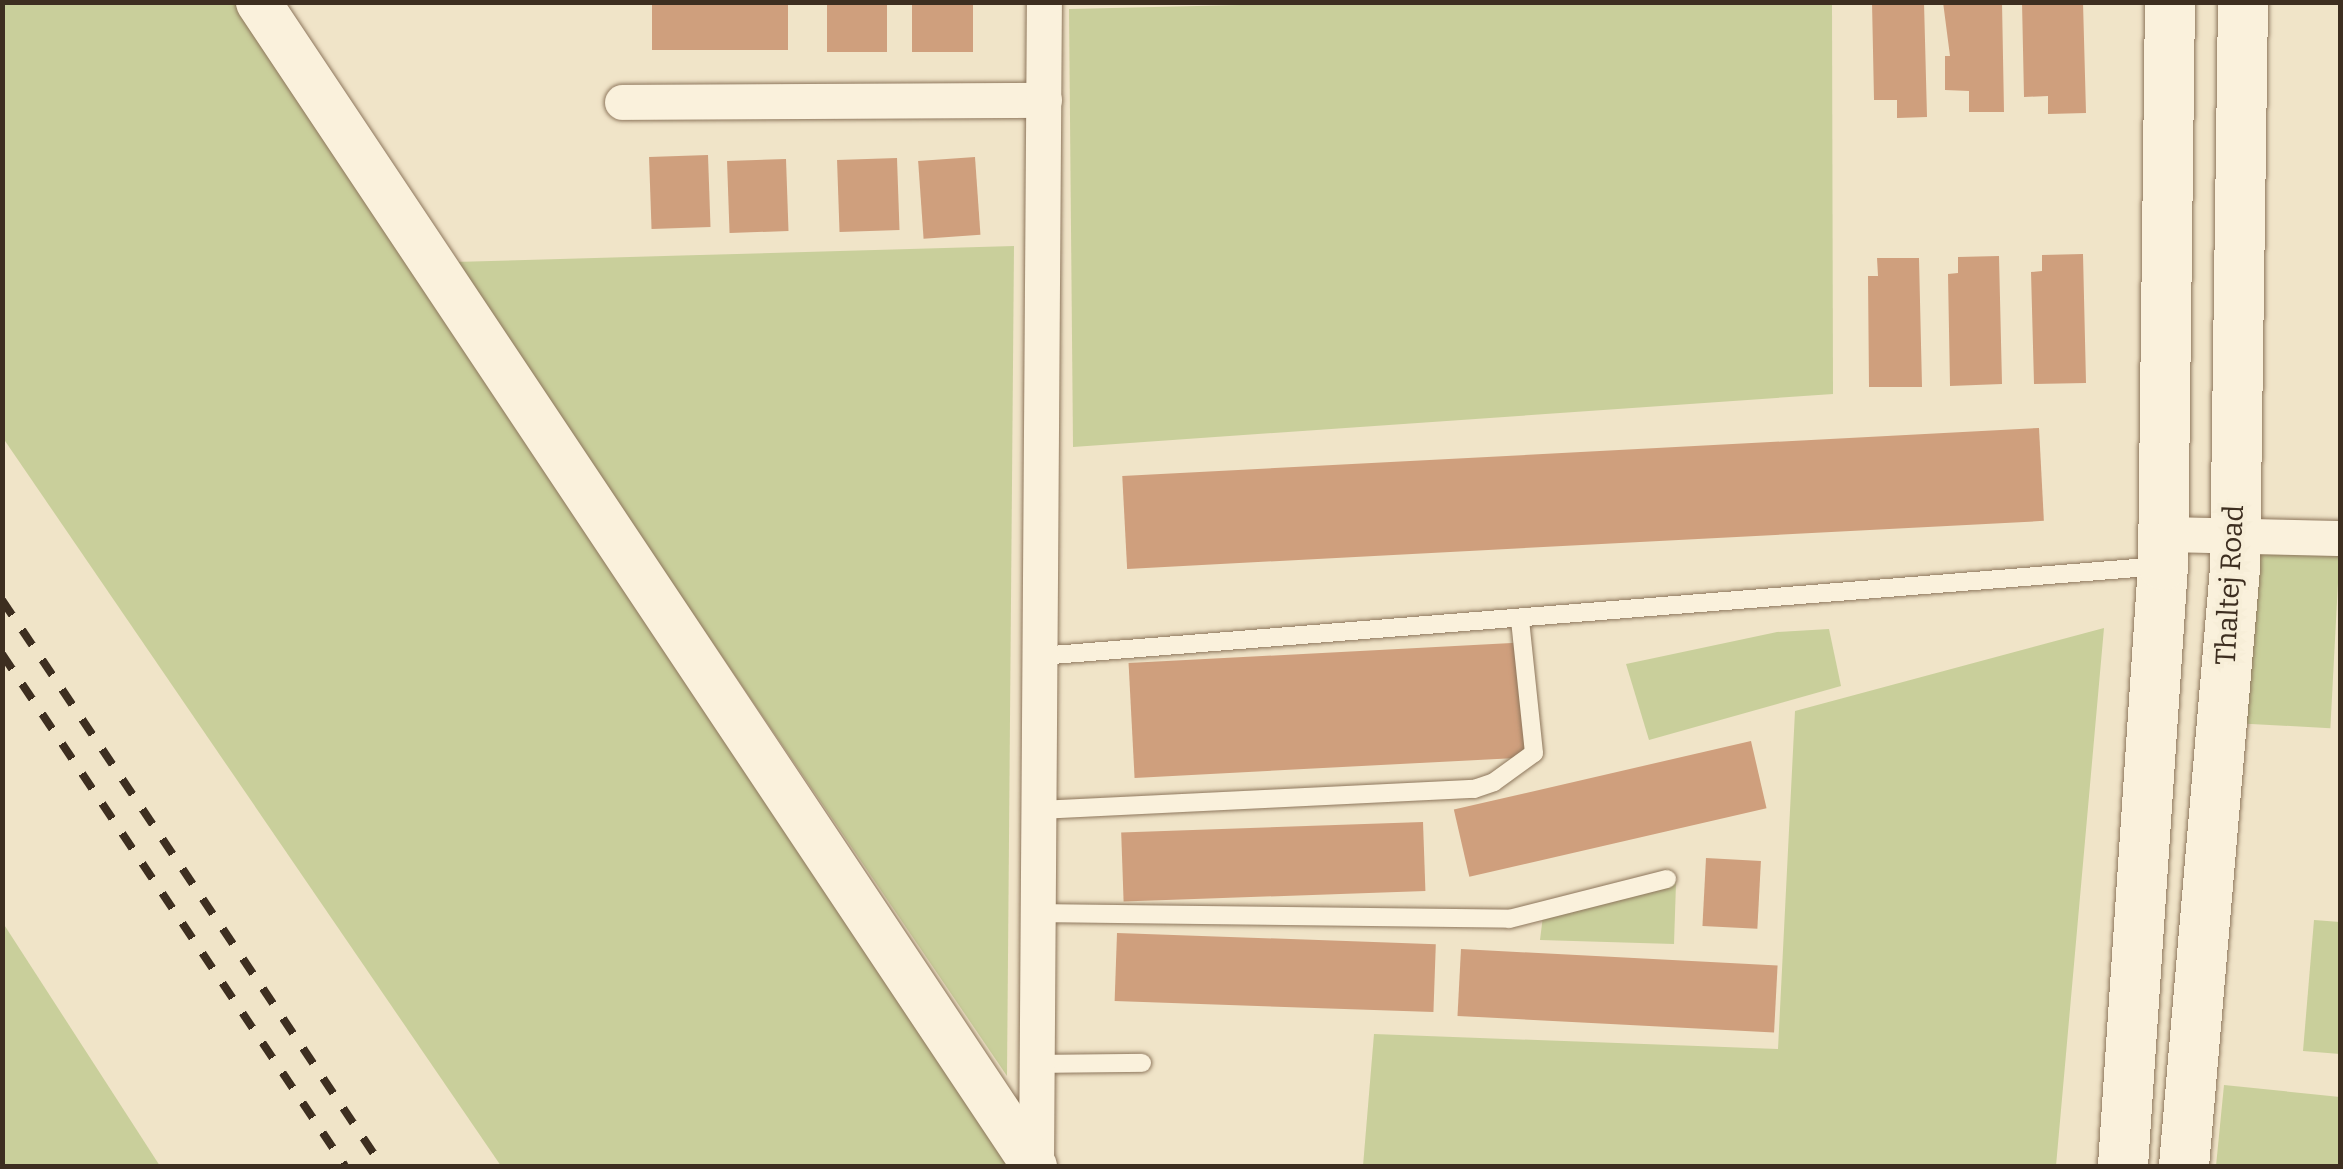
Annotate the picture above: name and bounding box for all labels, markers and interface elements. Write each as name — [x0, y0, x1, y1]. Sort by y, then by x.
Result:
street label: Thaltej Road — [2209, 504, 2251, 666]

